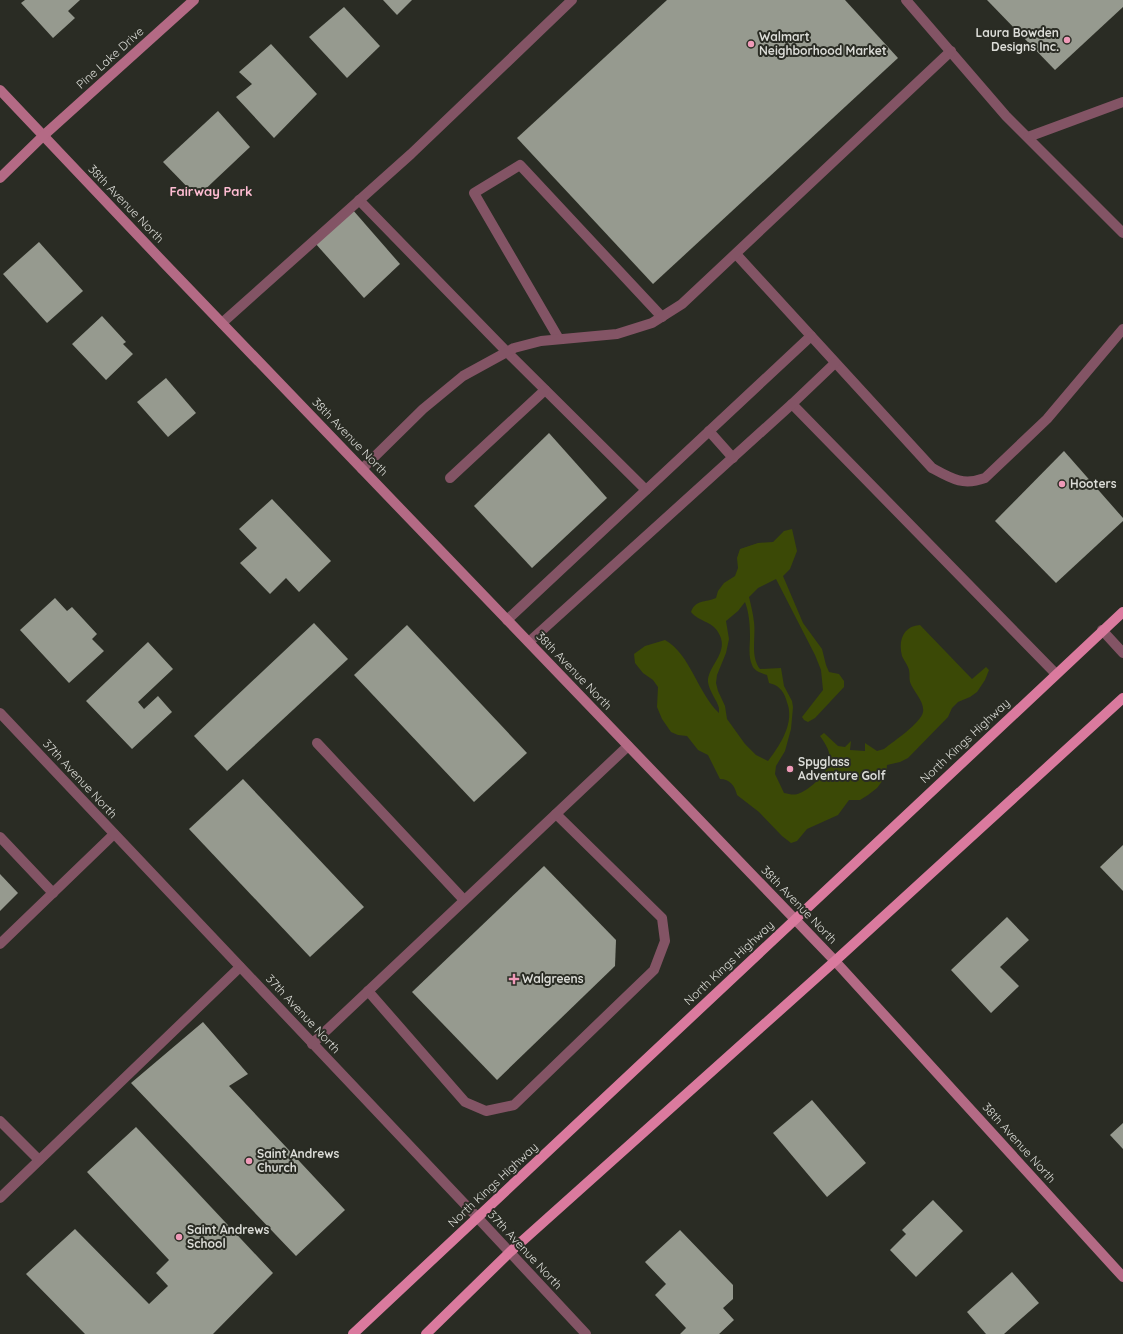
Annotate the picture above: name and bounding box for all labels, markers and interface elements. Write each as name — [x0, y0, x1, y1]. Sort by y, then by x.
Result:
street label: Pine Lake Drive — [73, 23, 147, 92]
place label: Laura Bowden Designs Inc. — [976, 25, 1059, 54]
place label: Walmart Neighborhood Market — [759, 29, 887, 58]
marker: Laura Bowden Designs Inc. — [1062, 35, 1072, 45]
marker: Walmart Neighborhood Market — [746, 39, 756, 49]
street label: 38th Avenue North — [85, 161, 167, 246]
district label: Fairway Park — [169, 183, 253, 199]
street label: 38th Avenue North — [309, 394, 391, 479]
place label: Hooters — [1070, 476, 1117, 491]
marker: Hooters — [1057, 479, 1067, 489]
street label: 38th Avenue North — [533, 628, 615, 713]
street label: North Kings Highway — [917, 695, 1013, 786]
street label: 37th Avenue North — [40, 736, 121, 821]
place label: Spyglass Adventure Golf — [798, 754, 887, 783]
marker: Spyglass Adventure Golf — [785, 764, 795, 774]
street label: 38th Avenue North — [758, 862, 840, 947]
street label: North Kings Highway — [681, 917, 777, 1008]
street label: 37th Avenue North — [263, 971, 344, 1056]
place label: Walgreens — [522, 971, 584, 986]
marker: Walgreens — [509, 974, 519, 984]
street label: 38th Avenue North — [979, 1099, 1059, 1186]
street label: North Kings Highway — [445, 1139, 541, 1230]
place label: Saint Andrews Church — [257, 1146, 339, 1175]
marker: Saint Andrews Church — [244, 1156, 254, 1166]
street label: 37th Avenue North — [485, 1207, 566, 1292]
place label: Saint Andrews School — [187, 1222, 269, 1251]
marker: Saint Andrews School — [174, 1232, 184, 1242]

